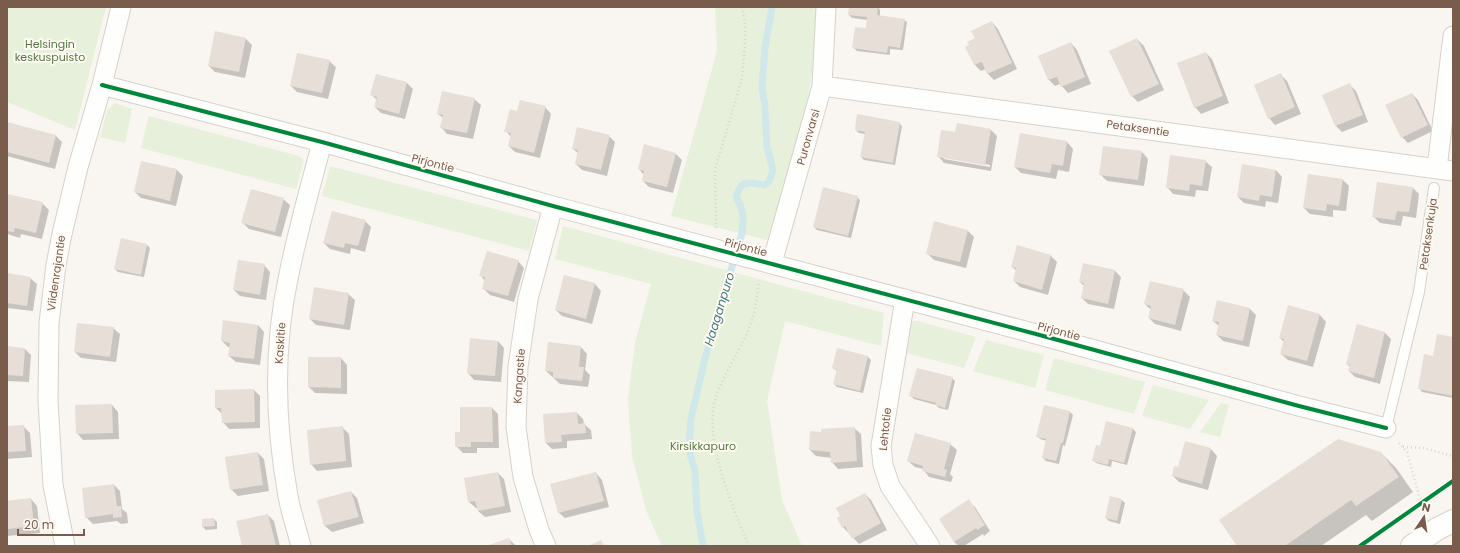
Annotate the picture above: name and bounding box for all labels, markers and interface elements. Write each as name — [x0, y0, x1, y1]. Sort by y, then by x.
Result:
park label: Helsingin keskuspuisto — [15, 36, 85, 65]
street label: Puronvarsi — [792, 107, 824, 167]
street label: Petaksentie — [1105, 116, 1171, 140]
street label: Pirjontie — [410, 150, 456, 176]
street label: Petaksenkuja — [1415, 197, 1441, 271]
street label: Viidenrajantie — [43, 234, 69, 312]
street label: Pirjontie — [723, 234, 769, 260]
water label: Haaganpuro — [700, 270, 738, 348]
street label: Pirjontie — [1036, 318, 1082, 344]
street label: Kaskitie — [271, 321, 289, 364]
street label: Kangastie — [509, 348, 529, 404]
street label: Lehtotie — [875, 407, 895, 451]
park label: Kirsikkapuro — [670, 438, 736, 454]
north arrow — [1404, 497, 1444, 537]
text: N — [1420, 499, 1432, 516]
scale bar — [18, 511, 84, 537]
text: 20 m — [24, 516, 54, 533]

